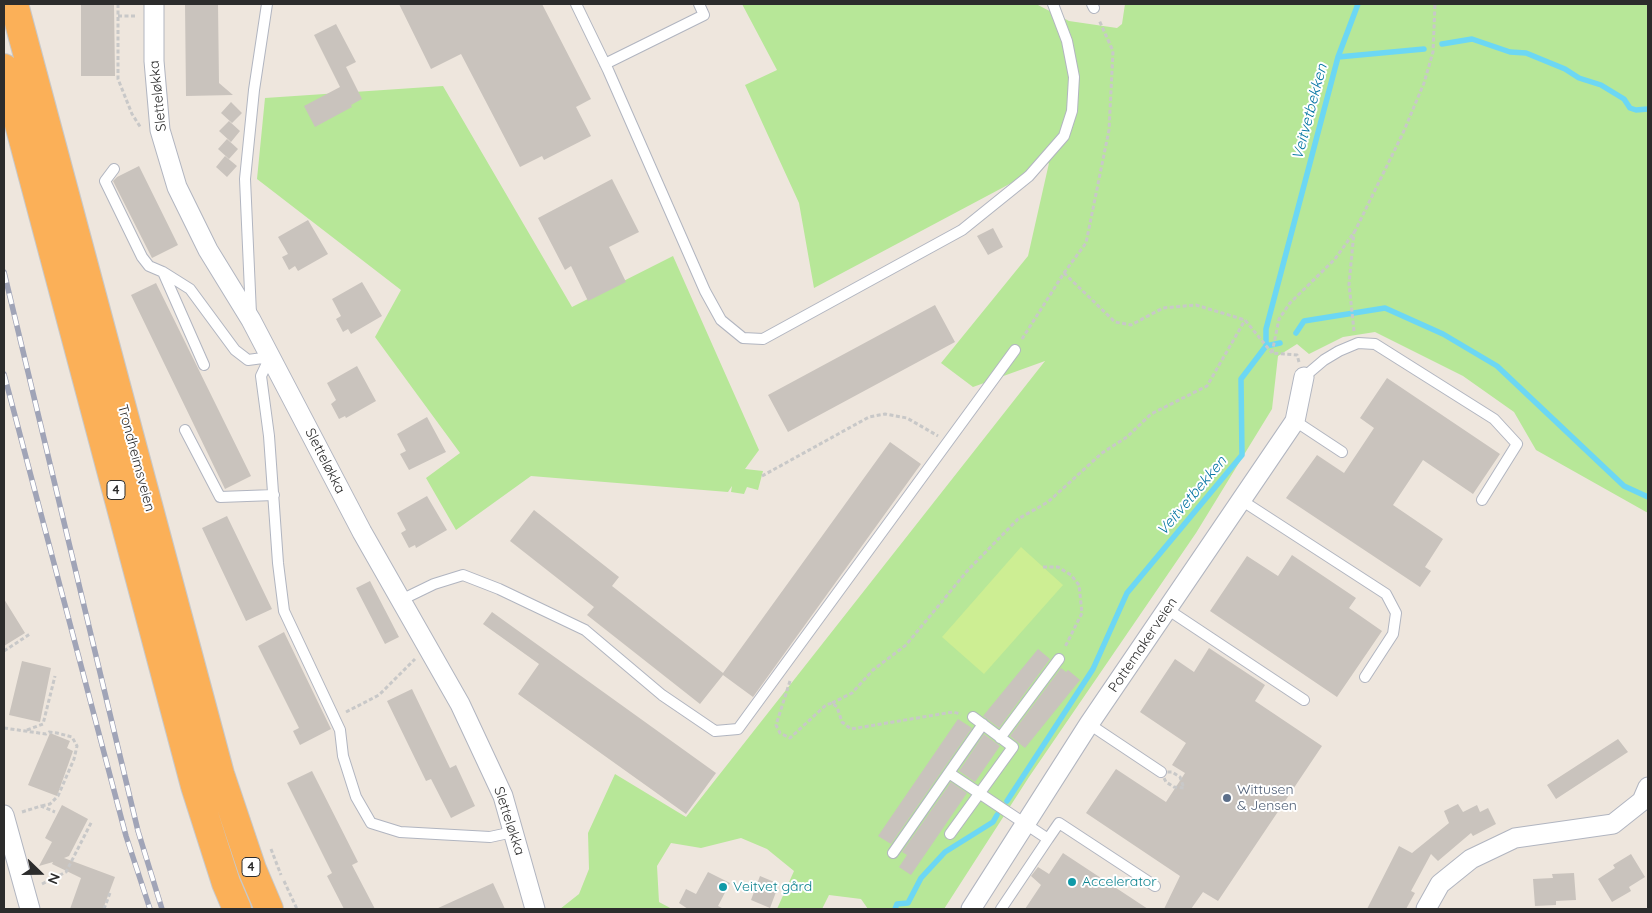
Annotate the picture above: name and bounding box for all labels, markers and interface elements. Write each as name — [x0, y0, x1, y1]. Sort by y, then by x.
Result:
street label: Sletteløkka — [146, 60, 170, 132]
water label: Veitvetbekken — [1289, 62, 1331, 162]
street label: Trondheimsveien — [114, 403, 158, 513]
street label: Sletteløkka — [301, 425, 349, 497]
water label: Veitvetbekken — [1154, 453, 1230, 539]
road number: 4 — [107, 480, 125, 500]
street label: Pottemakerveien — [1105, 594, 1181, 696]
place label: Wittusen & Jensen — [1237, 782, 1297, 814]
street label: Sletteløkka — [490, 785, 528, 857]
marker: Wittusen & Jensen — [1221, 792, 1233, 804]
north arrow — [15, 848, 65, 898]
road number: 4 — [242, 858, 260, 876]
text: N — [44, 870, 64, 887]
place label: Accelerator — [1082, 874, 1157, 890]
marker: Accelerator — [1066, 876, 1078, 888]
place label: Veitvet gård — [733, 879, 812, 895]
marker: Veitvet gård — [717, 881, 729, 893]

